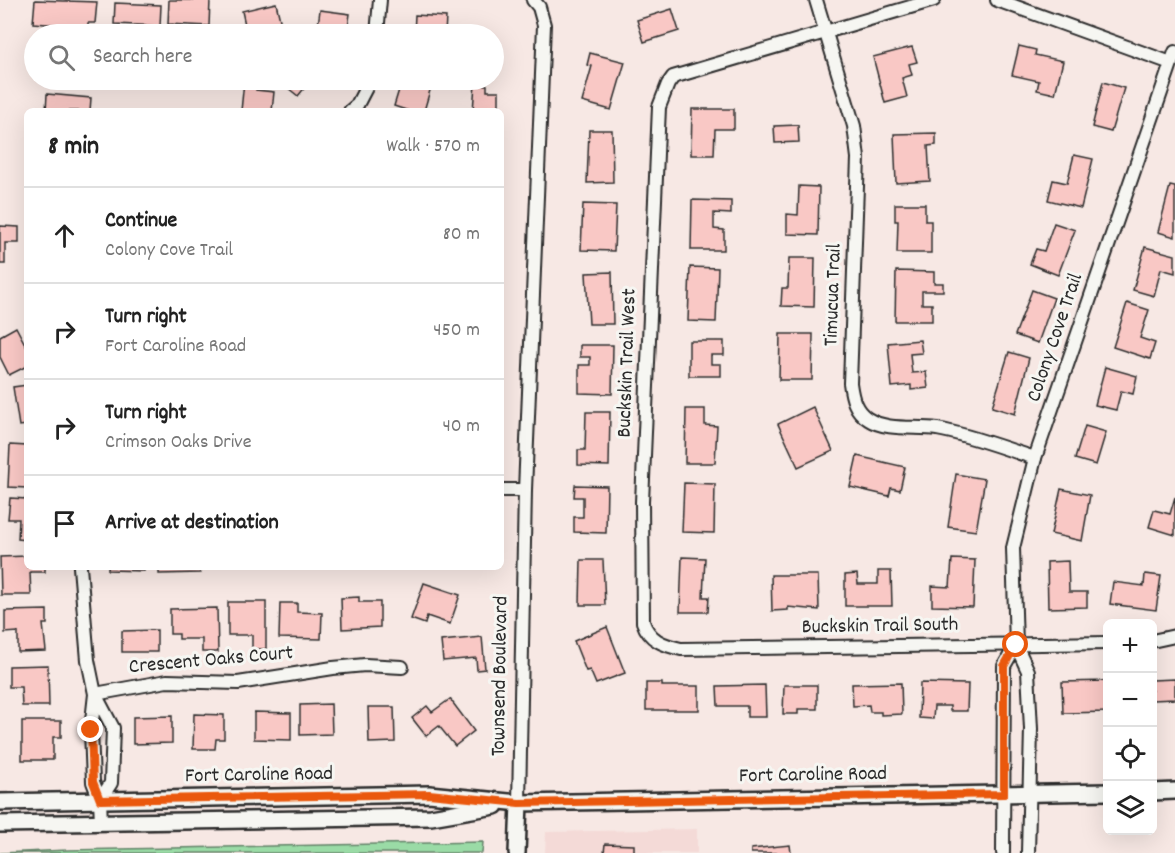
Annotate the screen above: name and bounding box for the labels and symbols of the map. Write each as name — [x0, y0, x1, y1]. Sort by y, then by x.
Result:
street label: Timucua Trail — [817, 243, 851, 347]
street label: Colony Cove Trail — [1020, 270, 1092, 406]
street label: Buckskin Trail West — [610, 288, 646, 438]
street label: Townsend Boulevard — [485, 596, 517, 756]
street label: Buckskin Trail South — [801, 611, 959, 643]
route start — [1002, 631, 1028, 657]
street label: Crescent Oaks Court — [128, 639, 295, 683]
route end — [77, 716, 103, 742]
street label: Fort Caroline Road — [185, 760, 333, 792]
street label: Fort Caroline Road — [739, 760, 887, 792]

